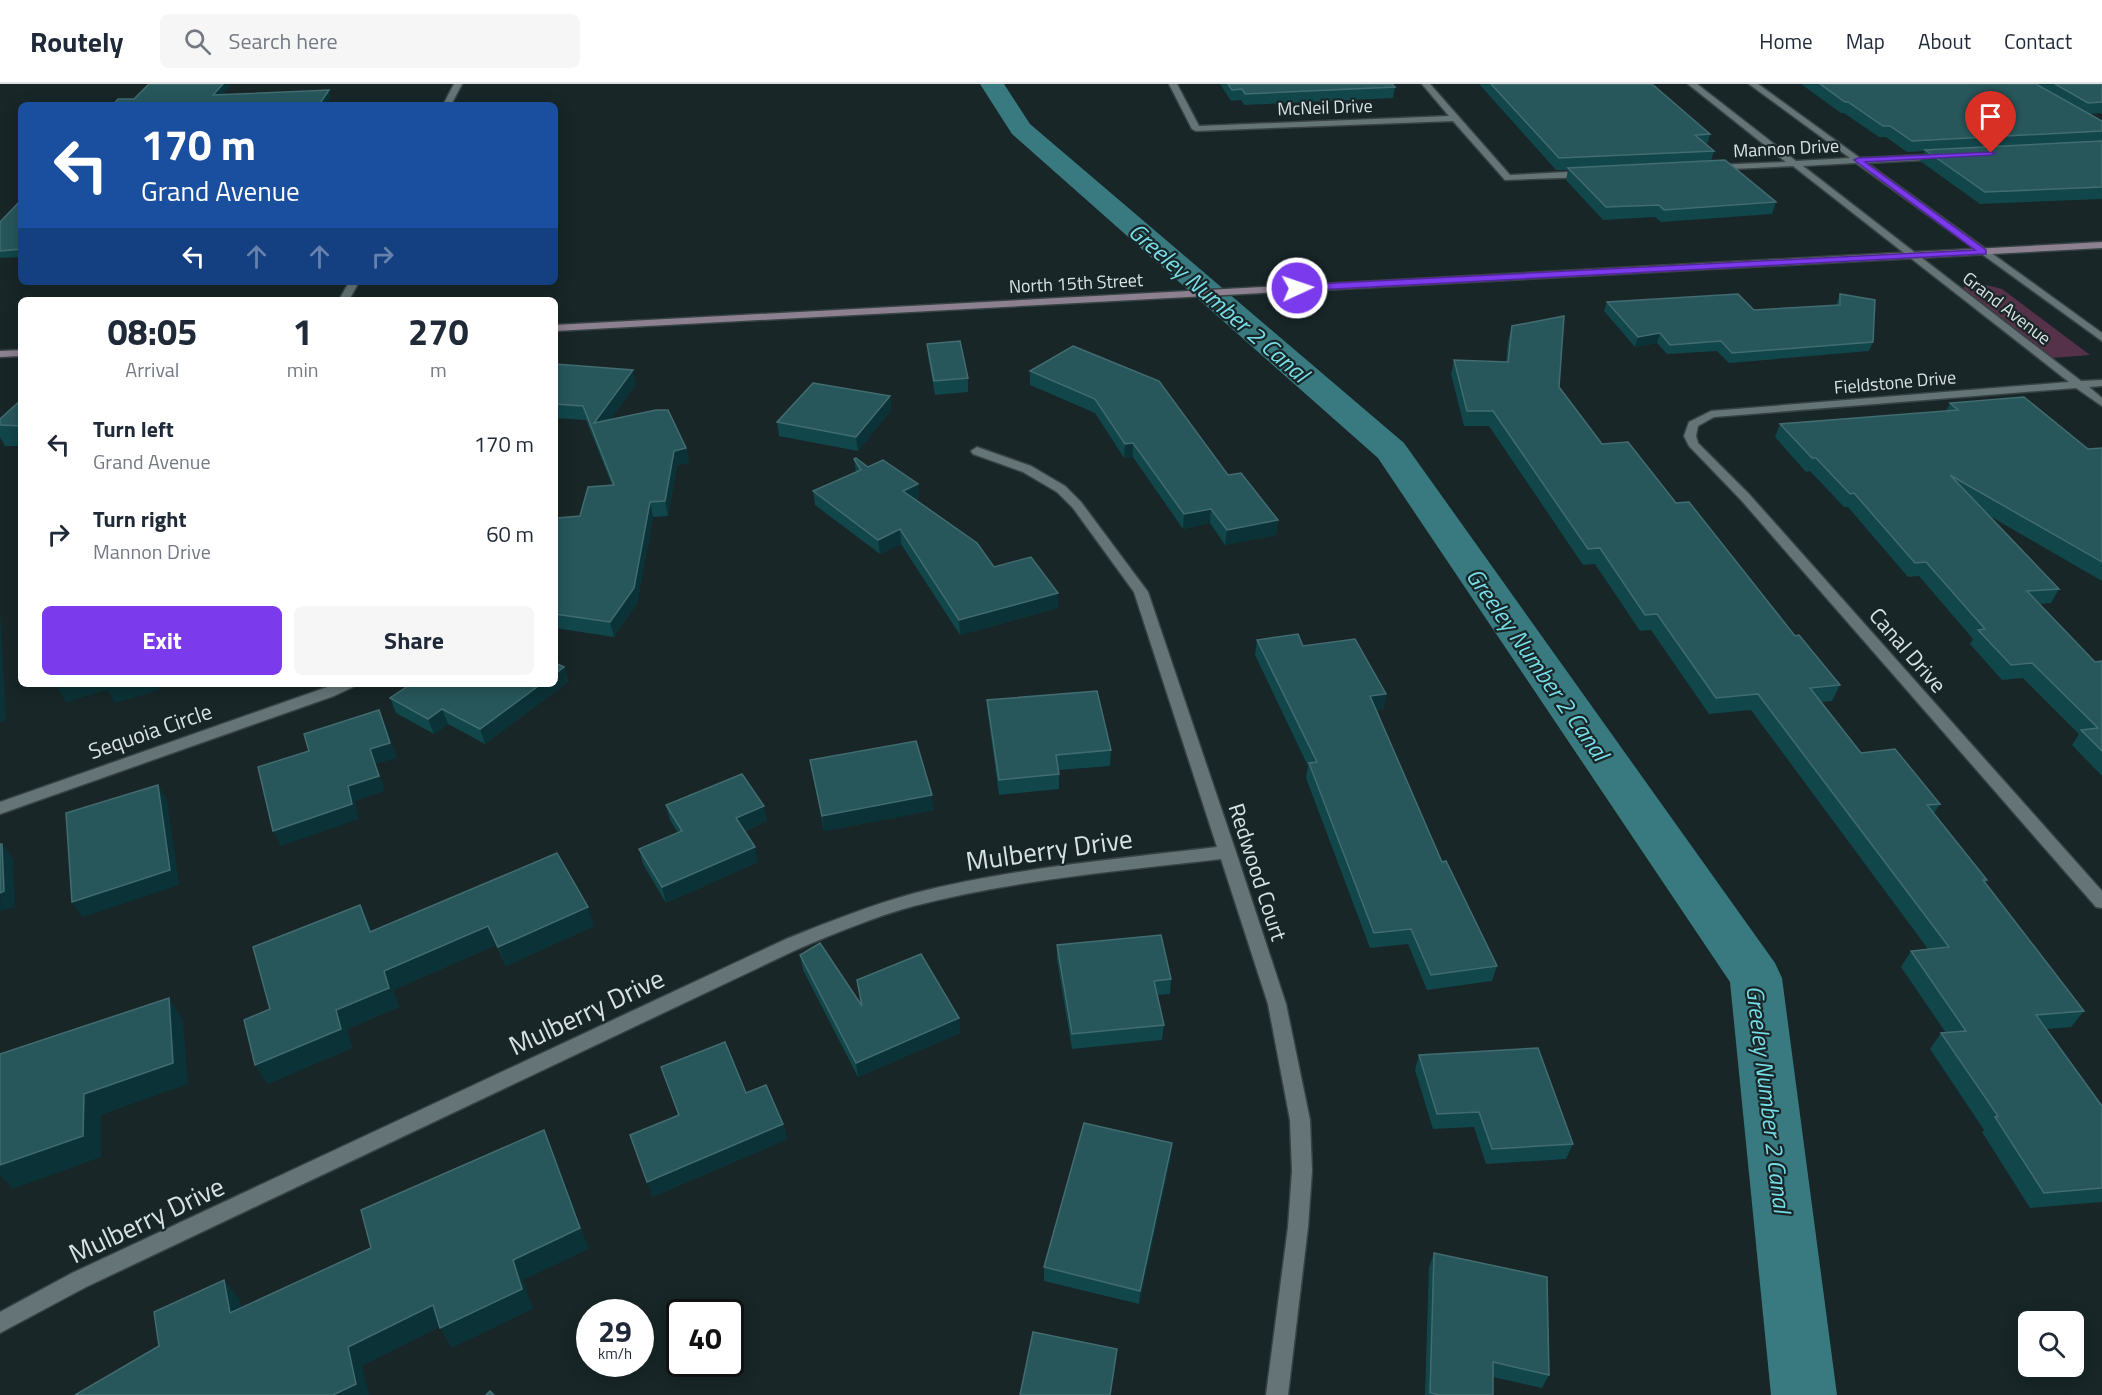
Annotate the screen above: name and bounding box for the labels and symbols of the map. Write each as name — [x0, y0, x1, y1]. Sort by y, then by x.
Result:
pin — [1965, 91, 2016, 153]
street label: McNeil Drive — [1277, 92, 1373, 122]
street label: Mannon Drive — [1732, 132, 1840, 164]
water label: Greeley Number 2 Canal — [1121, 213, 1319, 392]
position arrow — [1265, 256, 1329, 320]
street label: Grand Avenue — [1957, 265, 2057, 351]
street label: North 15th Street — [1008, 266, 1144, 300]
street label: Fieldstone Drive — [1833, 363, 1957, 401]
water label: Greeley Number 2 Canal — [1458, 560, 1620, 770]
street label: Canal Drive — [1861, 600, 1955, 700]
street label: Sequoia Circle — [84, 694, 216, 768]
street label: Redwood Court — [1220, 799, 1296, 945]
street label: Mulberry Drive — [963, 817, 1135, 881]
street label: Mulberry Drive — [501, 957, 671, 1065]
water label: Greeley Number 2 Canal — [1737, 983, 1801, 1218]
street label: Mulberry Drive — [61, 1165, 231, 1273]
speed limit sign: 40 — [666, 1299, 744, 1377]

